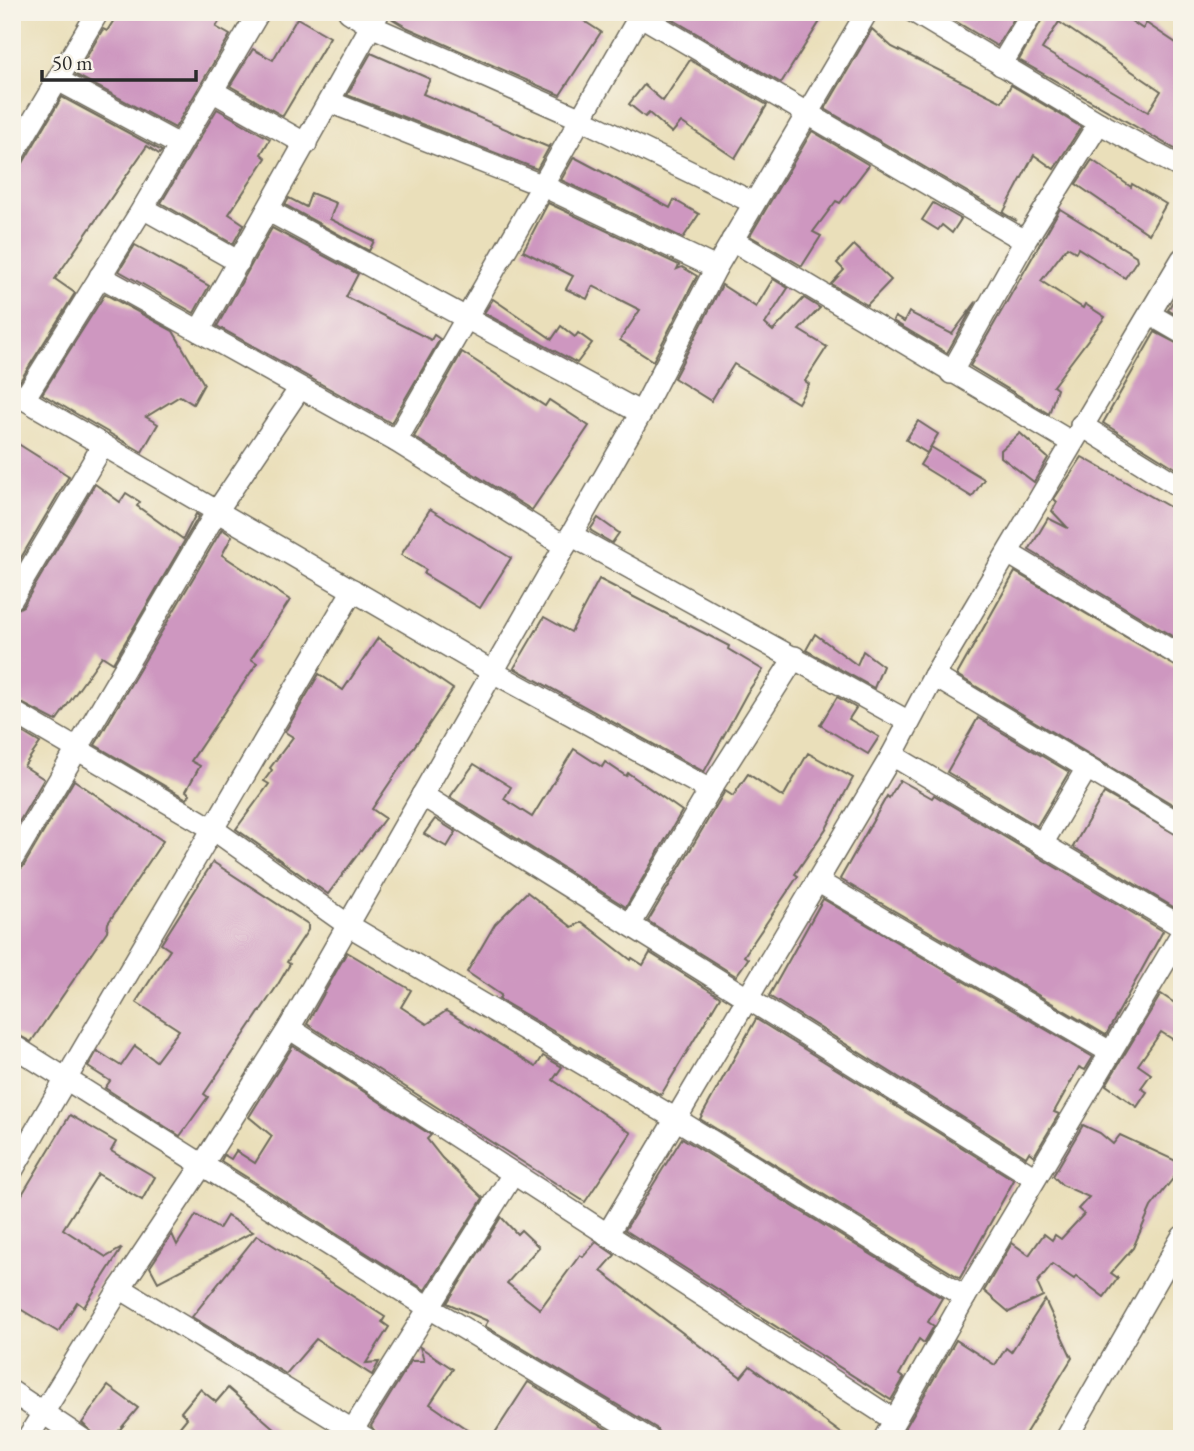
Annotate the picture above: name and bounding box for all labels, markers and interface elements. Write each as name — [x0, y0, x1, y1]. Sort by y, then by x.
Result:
scale bar — [42, 38, 196, 82]
text: 50 m — [52, 49, 93, 76]

